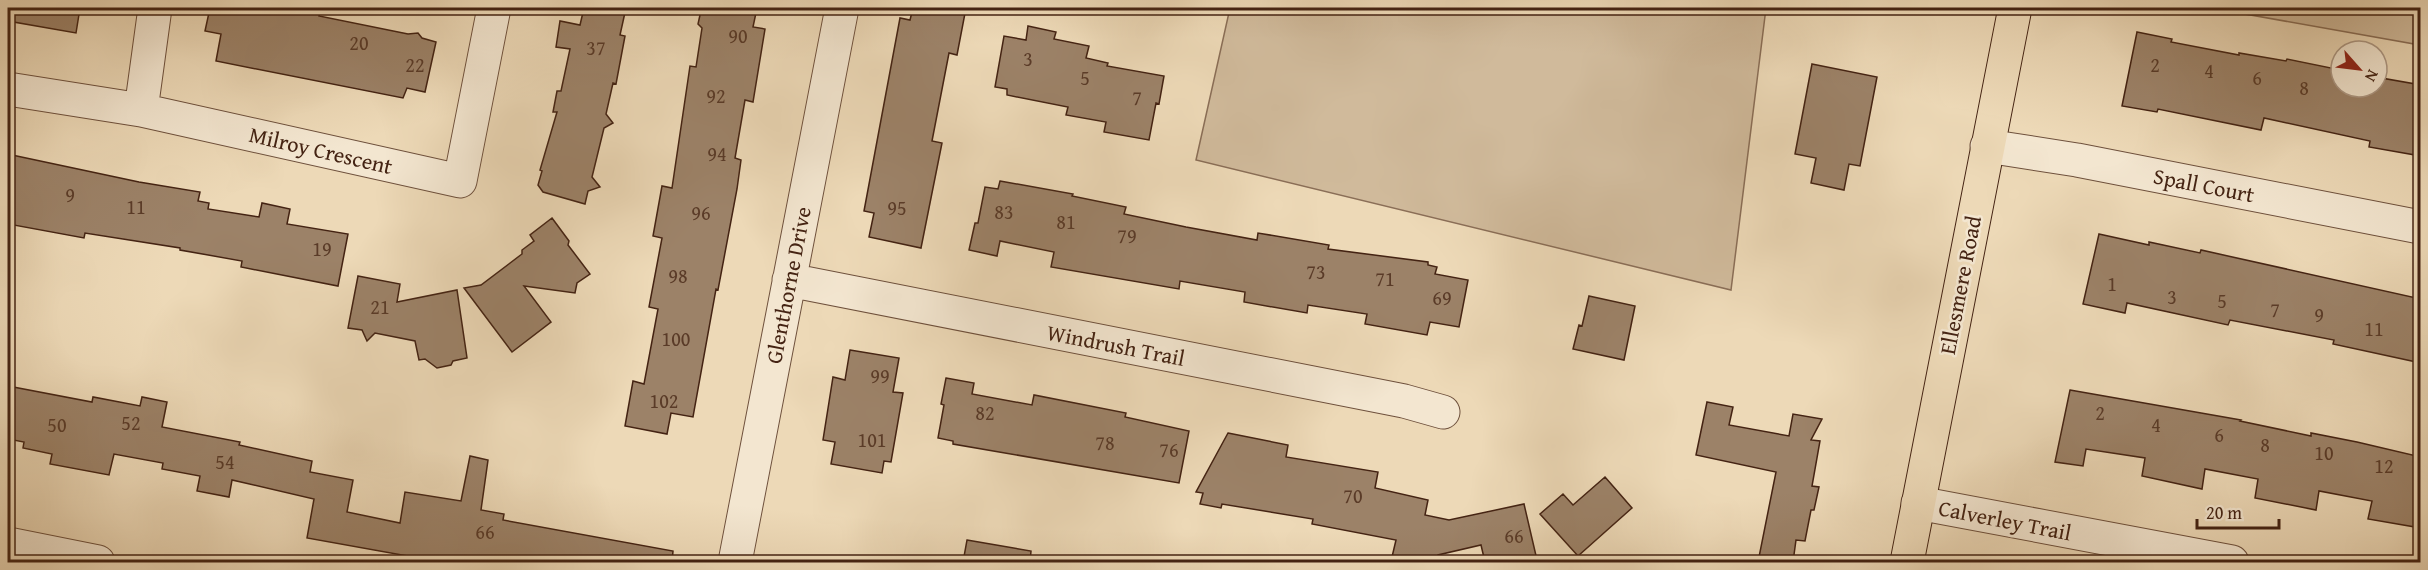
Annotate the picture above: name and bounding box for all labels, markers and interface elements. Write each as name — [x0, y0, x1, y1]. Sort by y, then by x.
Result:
house number: 90 — [728, 21, 748, 50]
house number: 20 — [349, 28, 369, 57]
house number: 37 — [586, 33, 606, 62]
north arrow — [2329, 39, 2389, 99]
house number: 3 — [1023, 44, 1033, 73]
house number: 22 — [405, 50, 425, 79]
house number: 2 — [2150, 50, 2160, 79]
house number: 4 — [2204, 56, 2214, 85]
house number: 5 — [1080, 63, 1090, 92]
house number: 6 — [2252, 63, 2262, 92]
text: N — [2359, 66, 2385, 87]
house number: 8 — [2299, 73, 2309, 102]
house number: 92 — [706, 81, 726, 110]
house number: 7 — [1132, 83, 1142, 112]
street label: Milroy Crescent — [246, 118, 396, 182]
house number: 94 — [707, 139, 727, 168]
street label: Spall Court — [2151, 160, 2257, 210]
house number: 9 — [65, 180, 75, 209]
house number: 11 — [126, 192, 146, 221]
house number: 95 — [887, 193, 907, 222]
house number: 83 — [994, 197, 1014, 226]
house number: 96 — [691, 198, 711, 227]
street label: Glenthorne Drive — [757, 204, 819, 366]
house number: 81 — [1056, 207, 1076, 236]
street label: Ellesmere Road — [1931, 213, 1989, 357]
house number: 79 — [1117, 221, 1137, 250]
house number: 19 — [312, 234, 332, 263]
house number: 73 — [1306, 257, 1326, 286]
house number: 98 — [668, 261, 688, 290]
house number: 71 — [1375, 264, 1395, 293]
house number: 1 — [2107, 269, 2117, 298]
house number: 3 — [2167, 282, 2177, 311]
house number: 69 — [1432, 283, 1452, 312]
house number: 5 — [2217, 286, 2227, 315]
house number: 21 — [370, 292, 390, 321]
house number: 7 — [2270, 295, 2280, 324]
house number: 9 — [2314, 300, 2324, 329]
house number: 11 — [2364, 314, 2384, 343]
street label: Windrush Trail — [1044, 316, 1188, 374]
house number: 100 — [662, 324, 690, 353]
house number: 99 — [870, 361, 890, 390]
house number: 102 — [650, 386, 678, 415]
house number: 82 — [975, 398, 995, 427]
house number: 2 — [2095, 398, 2105, 427]
house number: 52 — [121, 408, 141, 437]
house number: 50 — [47, 410, 67, 439]
house number: 4 — [2151, 410, 2161, 439]
house number: 6 — [2214, 420, 2224, 449]
house number: 101 — [858, 425, 886, 454]
house number: 78 — [1095, 428, 1115, 457]
house number: 8 — [2260, 430, 2270, 459]
house number: 76 — [1159, 435, 1179, 464]
house number: 10 — [2314, 438, 2334, 467]
house number: 54 — [215, 447, 235, 476]
house number: 12 — [2374, 451, 2394, 480]
house number: 70 — [1343, 481, 1363, 510]
street label: Calverley Trail — [1936, 491, 2074, 549]
scale bar — [2197, 492, 2280, 530]
text: 20 m — [2206, 499, 2242, 526]
house number: 66 — [475, 517, 495, 546]
house number: 66 — [1504, 521, 1524, 550]

